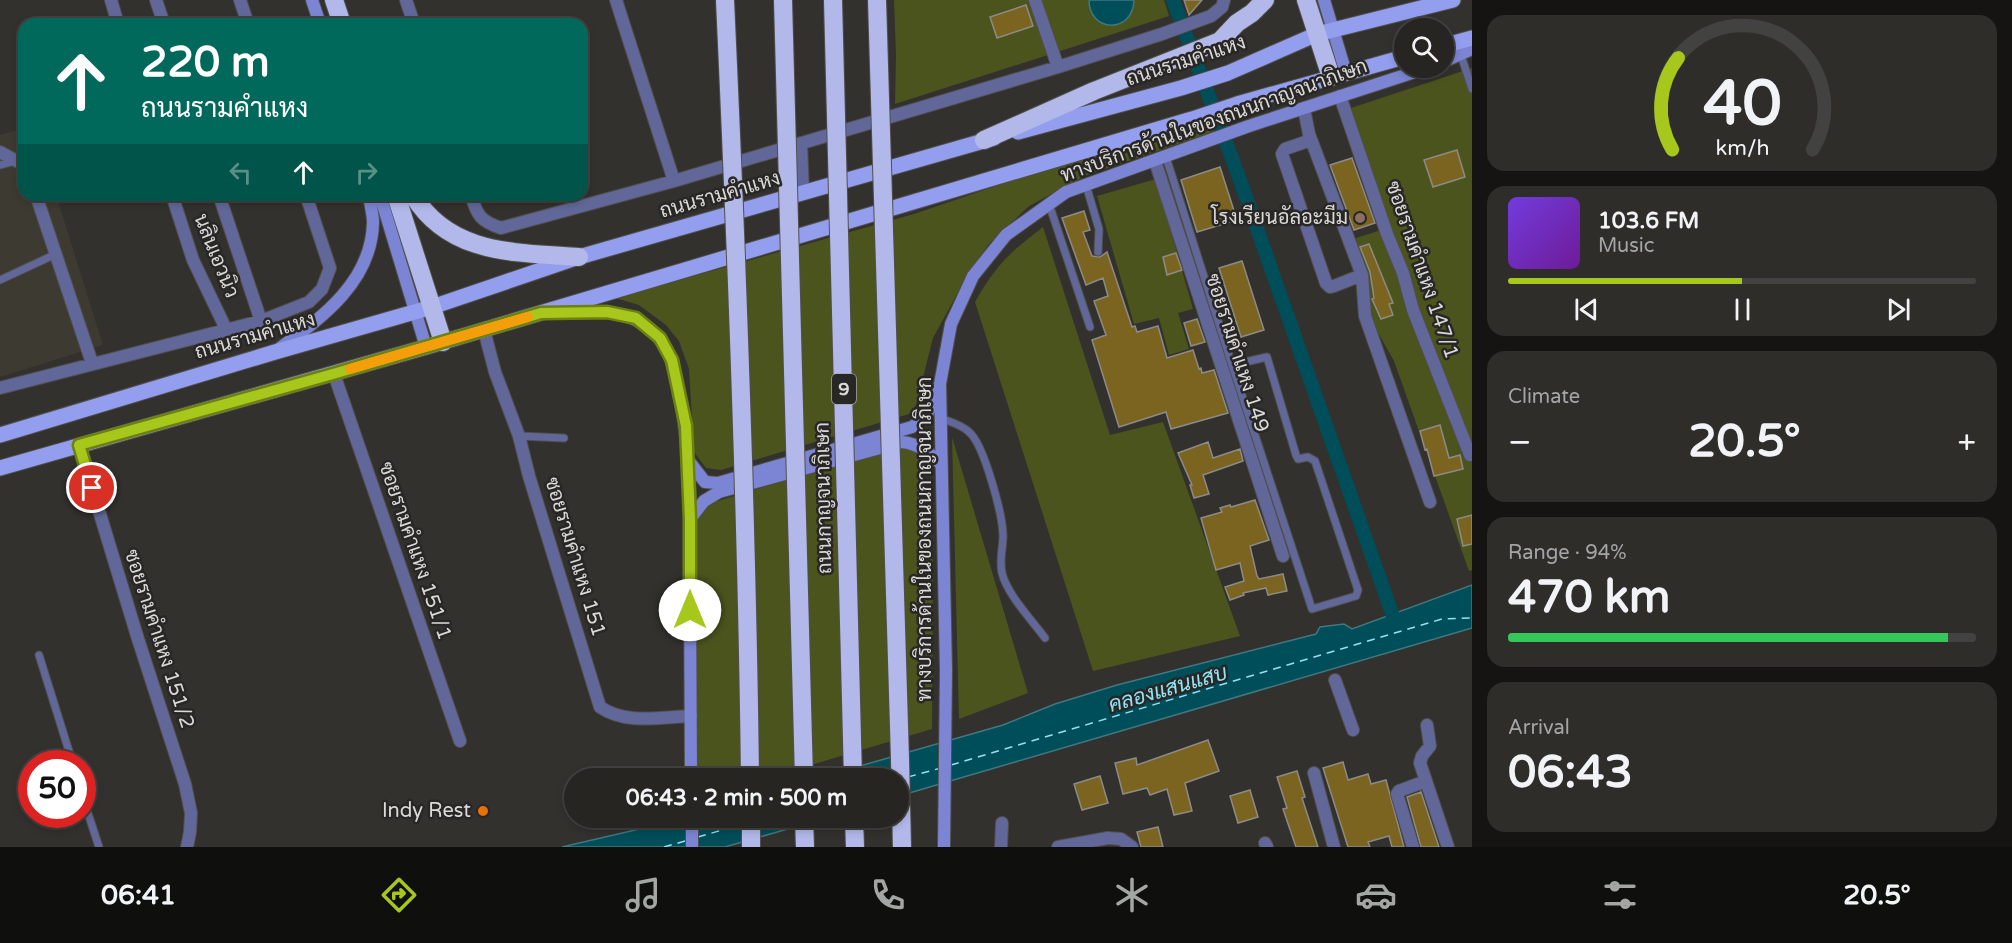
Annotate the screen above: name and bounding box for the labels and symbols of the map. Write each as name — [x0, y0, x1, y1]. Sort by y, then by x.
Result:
street label: ถนนรามคำแหง — [1123, 29, 1249, 92]
street label: ทางบริการด้านในของถนนกาญจนาภิเษก — [1057, 52, 1371, 188]
street label: ถนนรามคำแหง — [657, 165, 783, 224]
street label: ซอยรามคำแหง 147/1 — [1380, 178, 1465, 362]
place label: โรงเรียนอัลอะมีม — [1210, 204, 1348, 230]
street label: นลินเอวนิว — [188, 210, 245, 301]
marker: โรงเรียนอัลอะมีม — [1353, 211, 1367, 225]
street label: ซอยรามคำแหง 149 — [1200, 270, 1275, 435]
street label: ถนนรามคำแหง — [192, 306, 318, 365]
road number: 9 — [832, 374, 856, 404]
street label: ทางบริการด้านในของถนนกาญจนาภิเษก — [911, 377, 937, 701]
street label: ถนนกาญจนาภิเษก — [810, 422, 837, 574]
street label: ซอยรามคำแหง 151/1 — [373, 459, 458, 643]
pin — [66, 462, 117, 513]
street label: ซอยรามคำแหง 151 — [539, 474, 612, 639]
street label: ซอยรามคำแหง 151/2 — [119, 546, 200, 731]
position arrow — [658, 578, 722, 642]
water label: คลองแสนแสบ — [1106, 660, 1231, 718]
speed limit sign: 50 — [18, 750, 96, 828]
place label: Indy Rest — [382, 799, 471, 823]
marker: Indy Rest — [476, 804, 490, 818]

